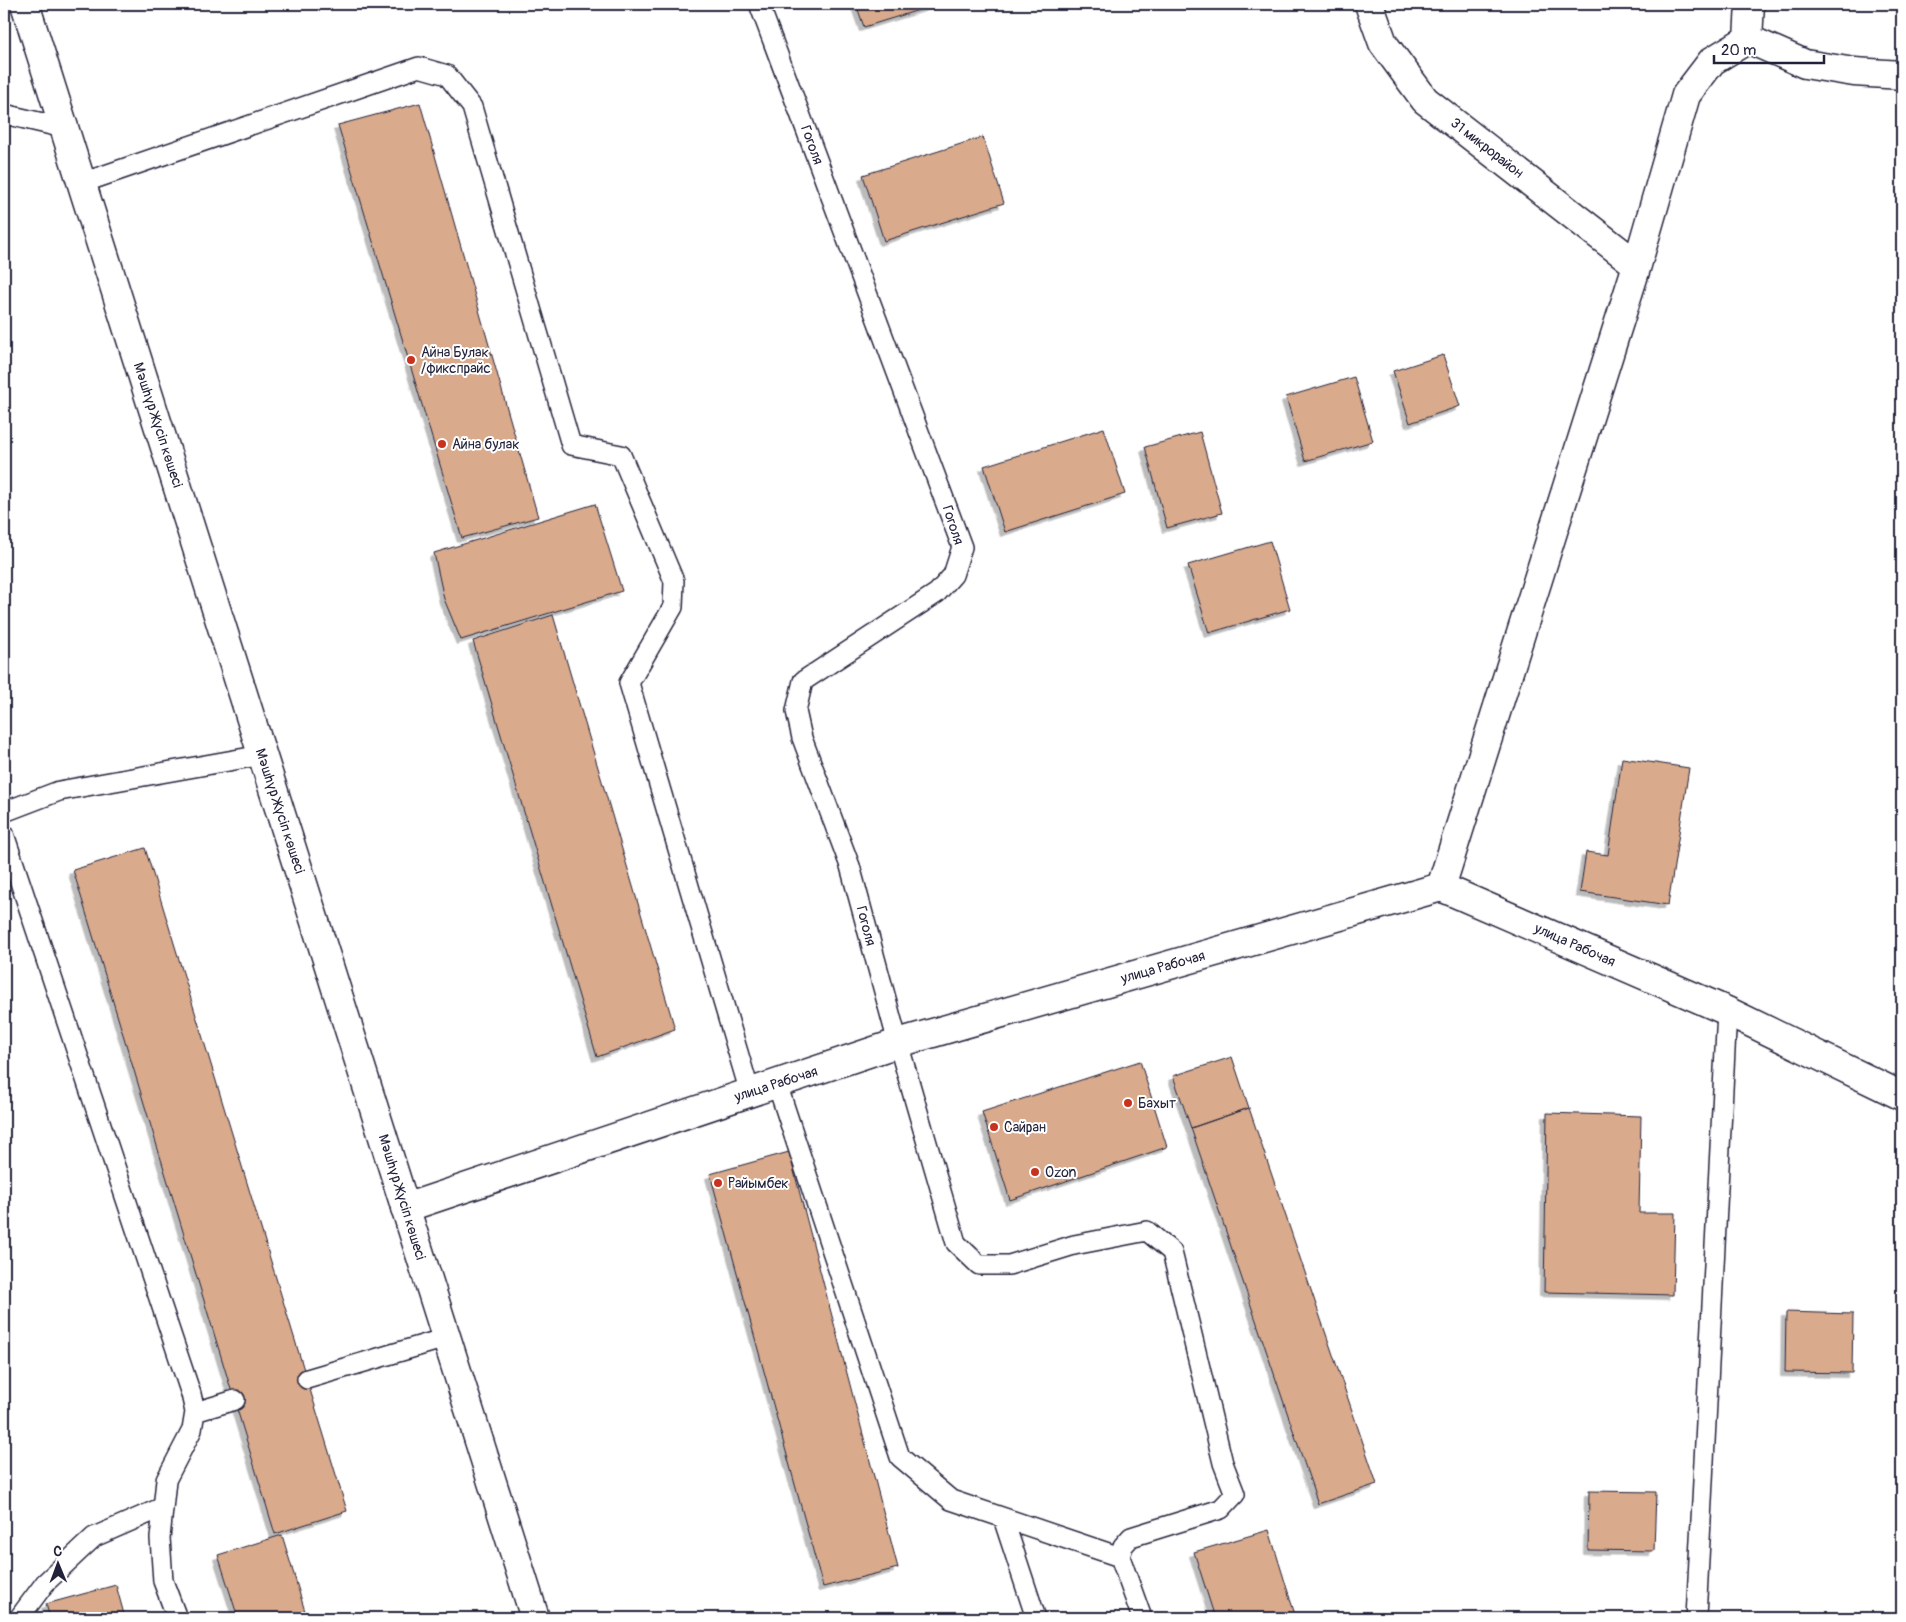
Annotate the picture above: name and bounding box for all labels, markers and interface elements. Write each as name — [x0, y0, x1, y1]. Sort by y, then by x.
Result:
scale bar — [1714, 32, 1824, 64]
text: 20 m — [1721, 41, 1756, 60]
street label: 31 микрорайон — [1447, 114, 1527, 182]
street label: Гоголя — [797, 123, 827, 167]
place label: Айна Булак /фикспрайс — [421, 344, 491, 377]
marker: Айна Булак /фикспрайс — [405, 354, 417, 366]
street label: Мәшһүр Жүсіп көшесі — [130, 360, 186, 490]
place label: Айна булак — [452, 436, 519, 453]
marker: Айна булак — [436, 438, 448, 450]
street label: Гоголя — [939, 503, 967, 547]
street label: Мәшһүр Жүсіп көшесі — [252, 746, 308, 876]
street label: Гоголя — [853, 904, 879, 948]
street label: улица Рабочая — [1531, 919, 1618, 970]
street label: улица Рабочая — [1118, 947, 1207, 987]
street label: улица Рабочая — [731, 1063, 820, 1106]
place label: Бахыт — [1138, 1095, 1176, 1112]
marker: Бахыт — [1122, 1097, 1134, 1109]
place label: Сайран — [1004, 1119, 1046, 1136]
marker: Сайран — [988, 1121, 1000, 1133]
street label: Мәшһүр Жүсіп көшесі — [375, 1132, 429, 1262]
place label: Ozon — [1045, 1164, 1077, 1181]
marker: Ozon — [1029, 1166, 1041, 1178]
place label: Райымбек — [728, 1175, 789, 1192]
marker: Райымбек — [712, 1177, 724, 1189]
north arrow — [32, 1540, 82, 1590]
text: С — [53, 1543, 63, 1560]

